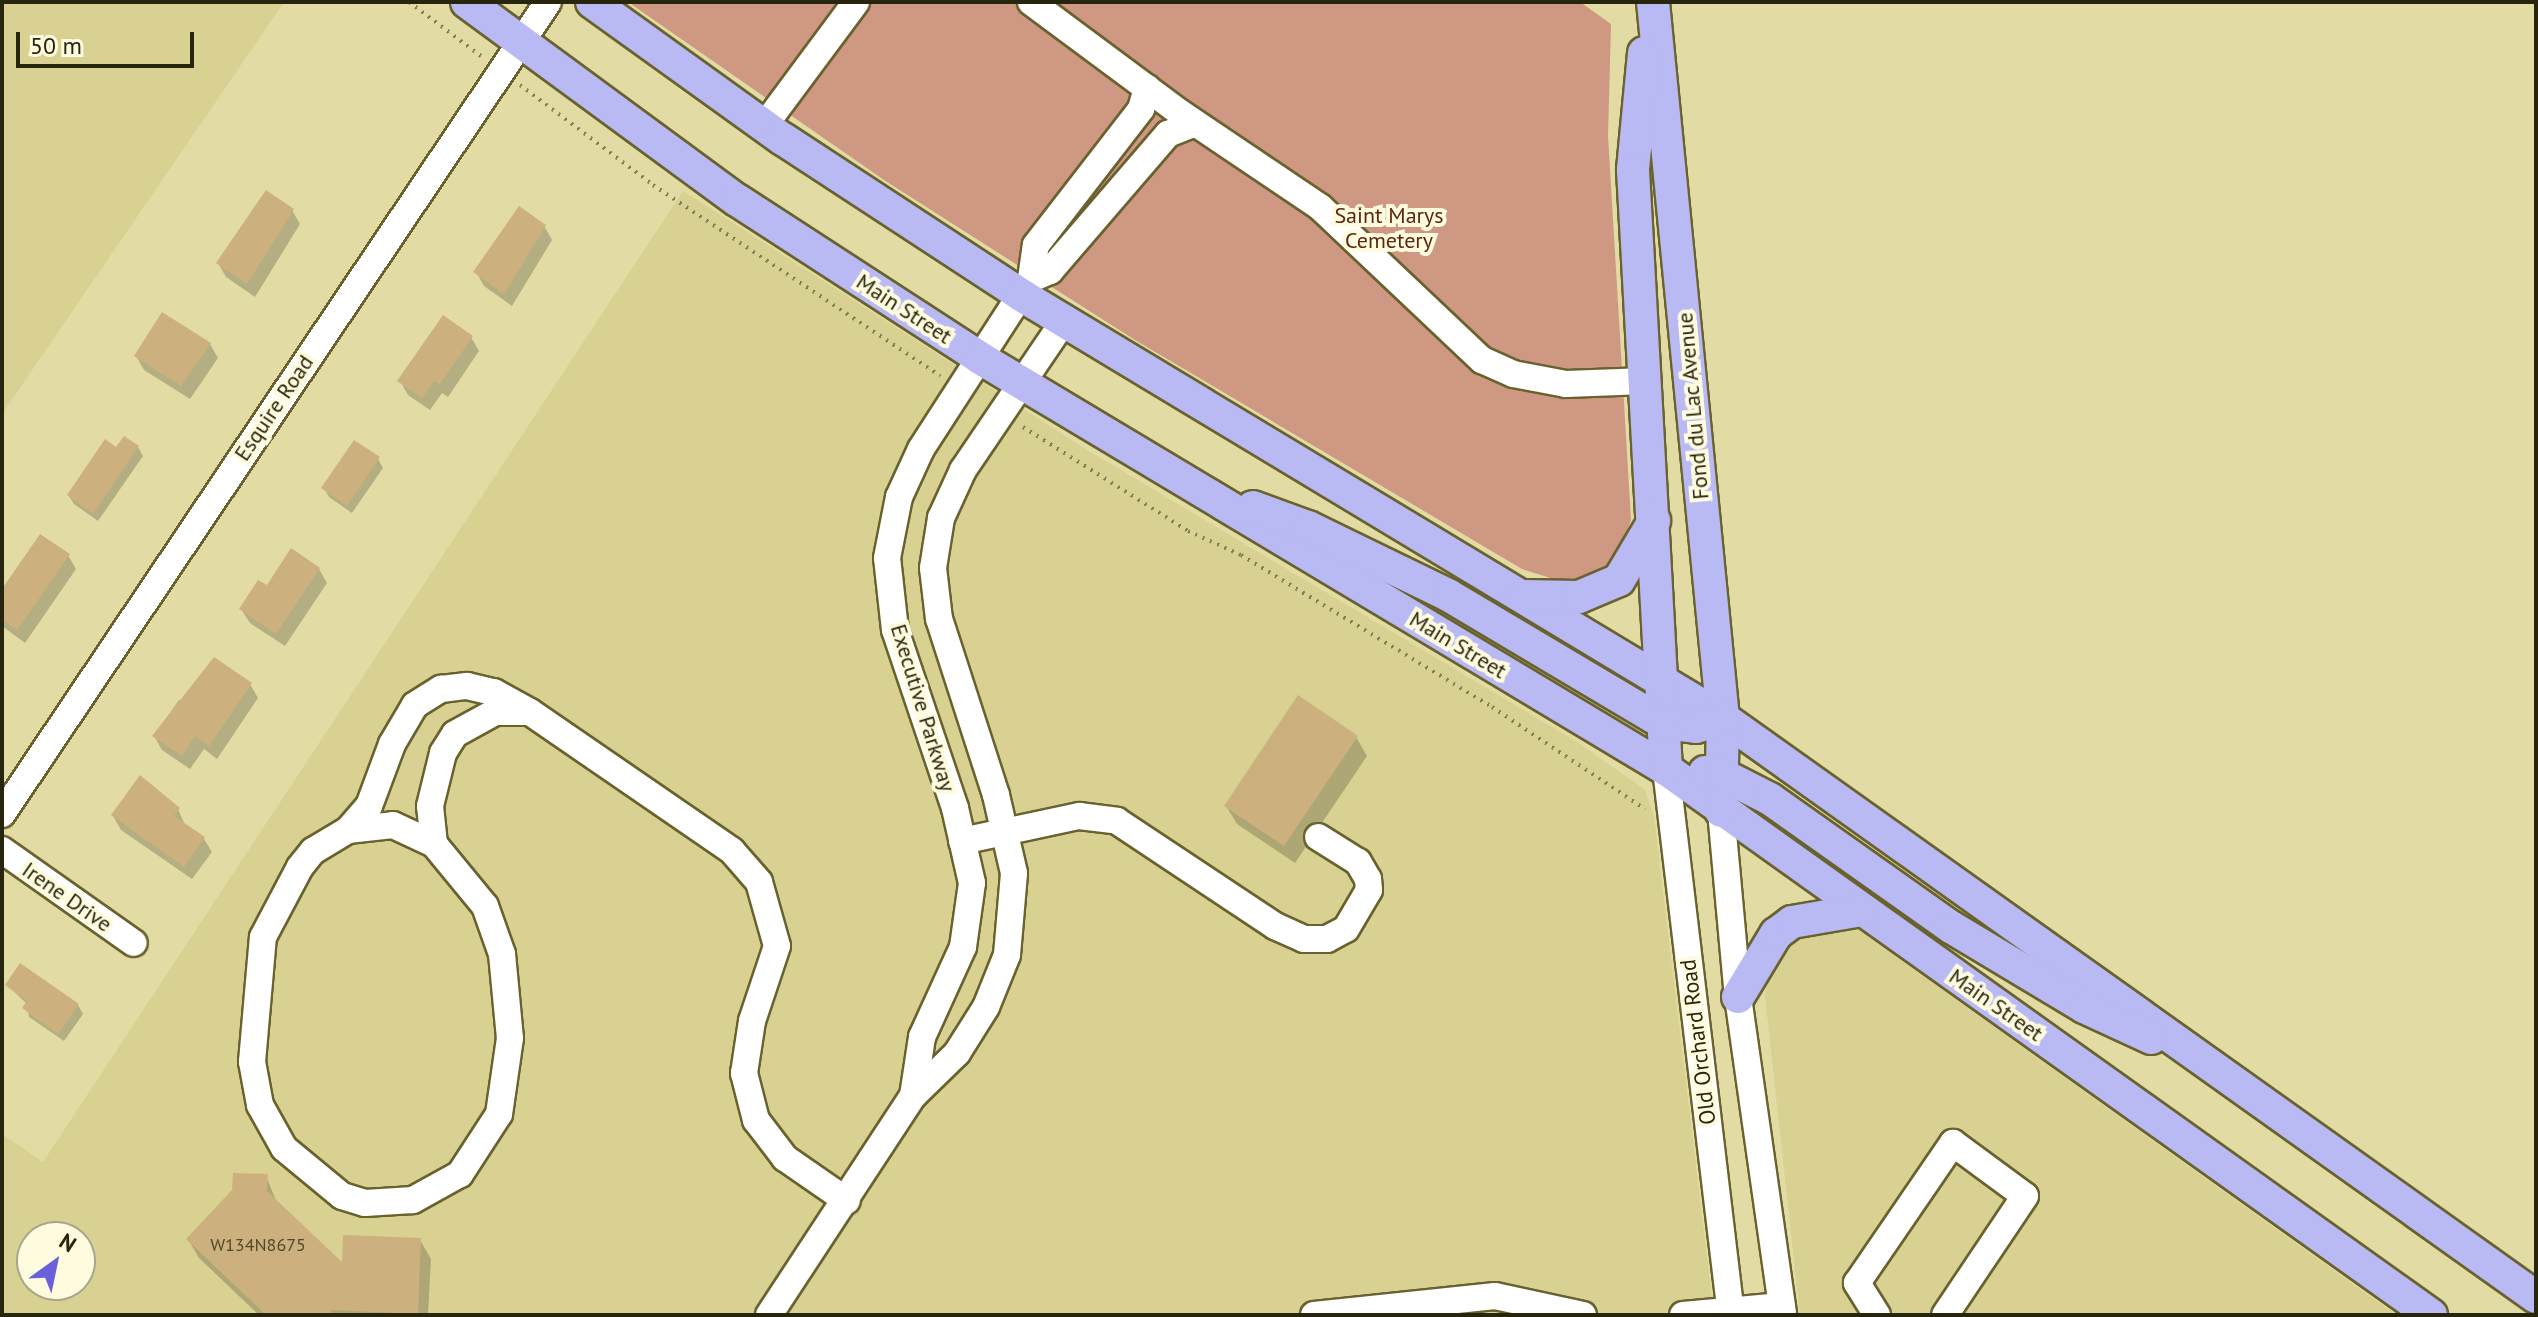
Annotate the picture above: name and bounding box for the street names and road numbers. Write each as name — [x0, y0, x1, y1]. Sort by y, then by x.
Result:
street label: Main Street — [851, 268, 957, 350]
street label: Fond du Lac Avenue — [1672, 311, 1714, 501]
street label: Esquire Road — [229, 350, 319, 466]
street label: Main Street — [1405, 606, 1511, 684]
street label: Executive Parkway — [885, 621, 961, 795]
street label: Irene Drive — [17, 857, 117, 937]
street label: Old Orchard Road — [1675, 958, 1721, 1126]
street label: Main Street — [1944, 963, 2048, 1047]

